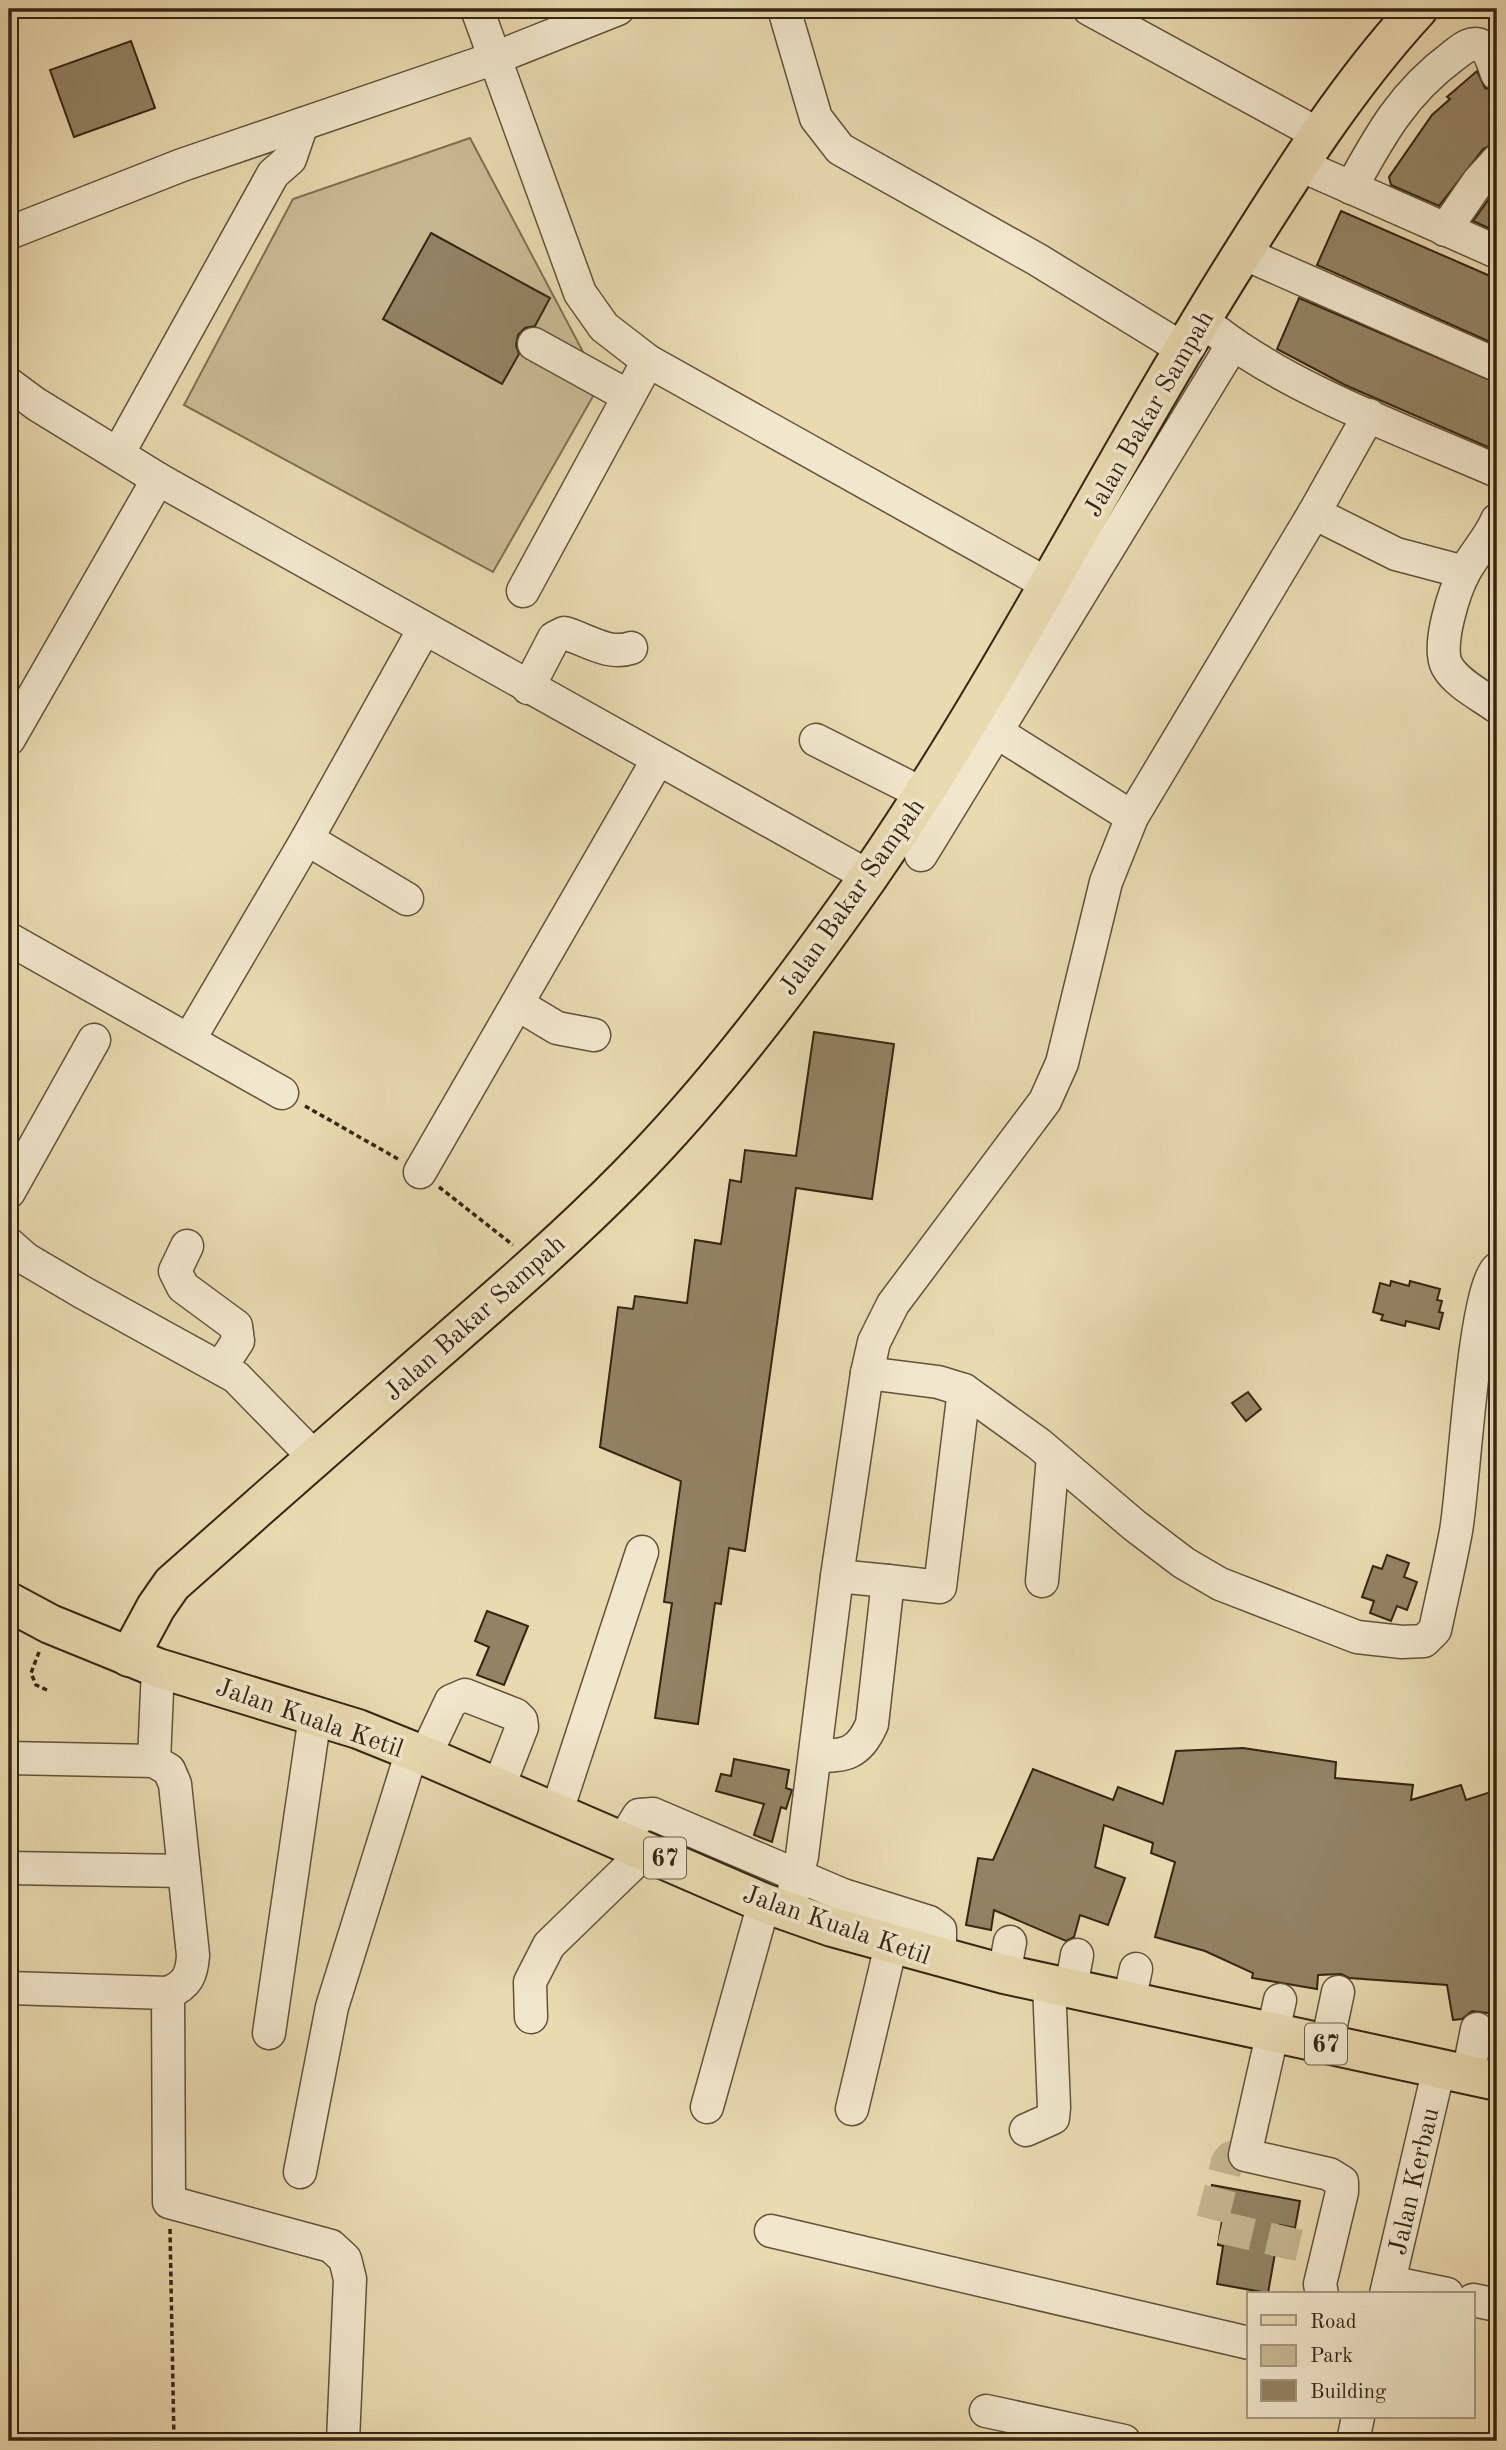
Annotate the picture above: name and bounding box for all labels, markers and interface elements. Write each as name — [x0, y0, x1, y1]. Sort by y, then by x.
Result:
street label: Jalan Bakar Sampah — [1080, 307, 1219, 521]
street label: Jalan Bakar Sampah — [775, 794, 930, 1000]
street label: Jalan Bakar Sampah — [380, 1231, 571, 1406]
street label: Jalan Kuala Ketil — [212, 1675, 406, 1763]
road number: 67 — [644, 1838, 686, 1879]
street label: Jalan Kuala Ketil — [739, 1882, 933, 1970]
road number: 67 — [1305, 2024, 1347, 2064]
street label: Jalan Kerbau — [1385, 2105, 1445, 2258]
legend — [1247, 2292, 1474, 2418]
text: Road — [1310, 2312, 1357, 2333]
text: Park — [1310, 2346, 1353, 2367]
text: Building — [1310, 2382, 1387, 2403]

